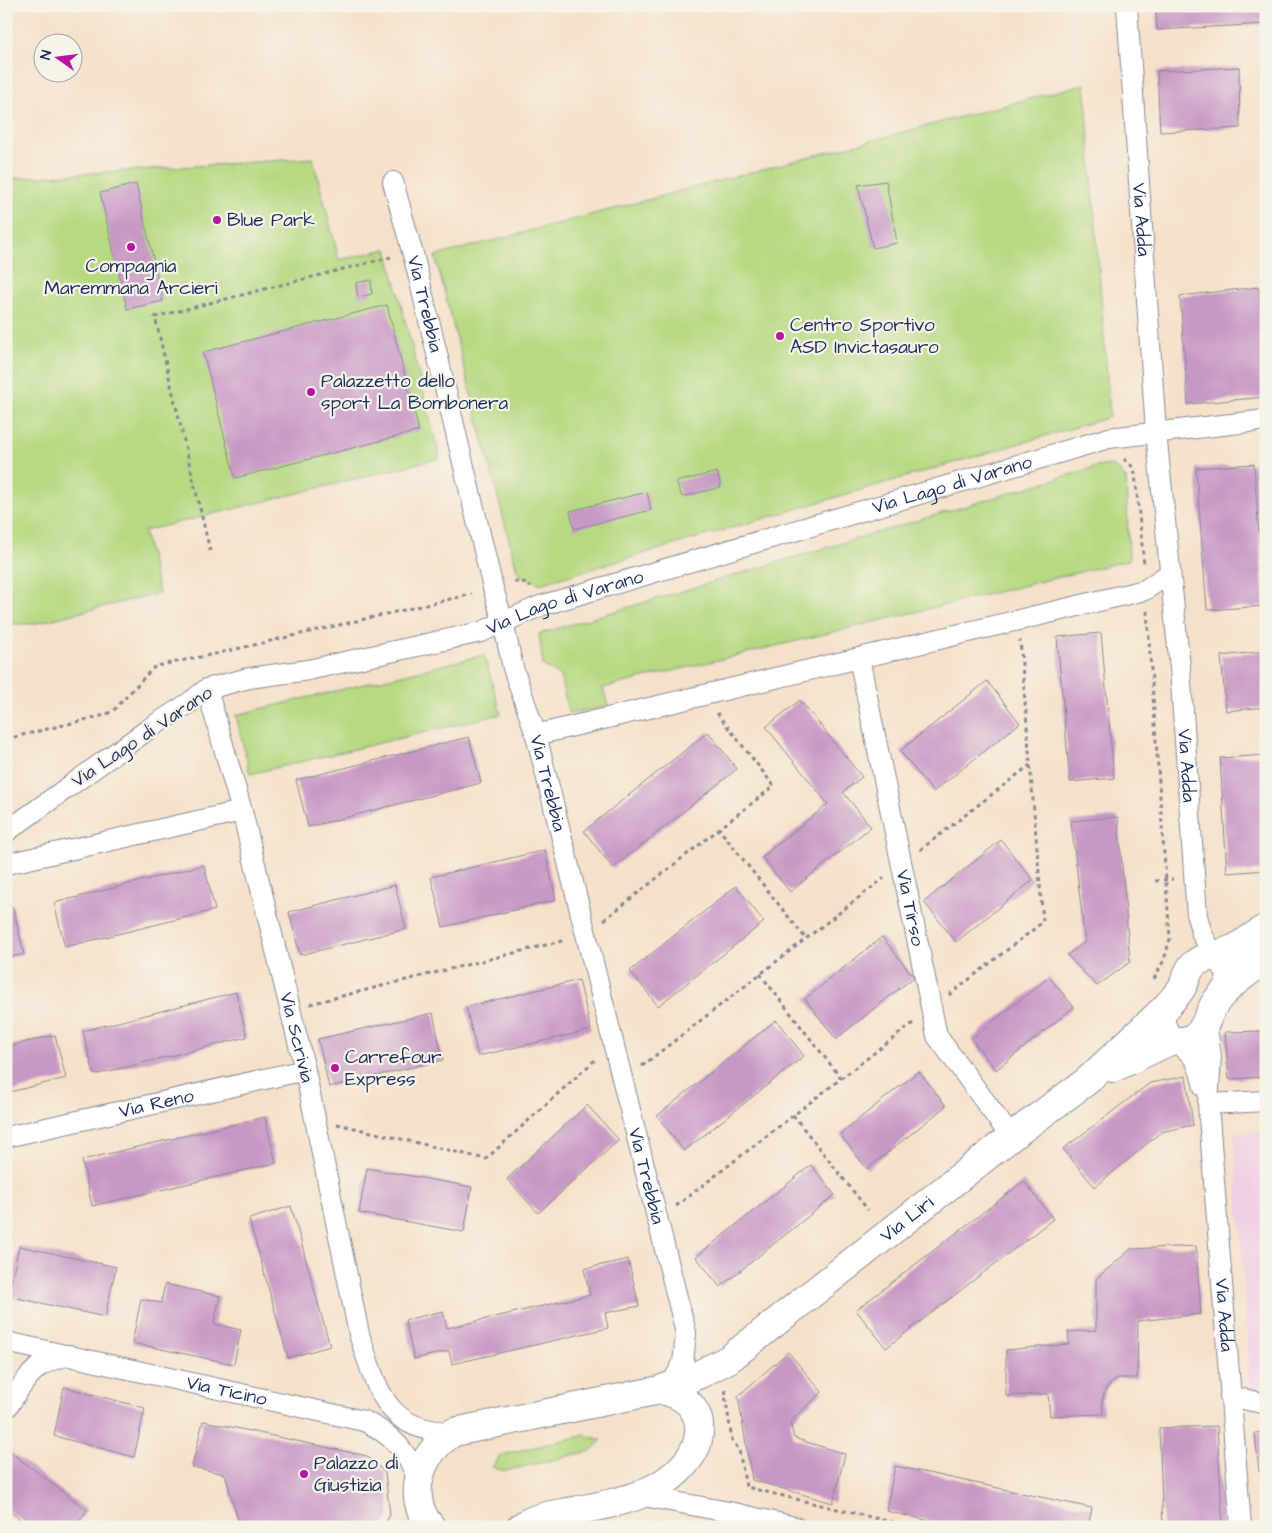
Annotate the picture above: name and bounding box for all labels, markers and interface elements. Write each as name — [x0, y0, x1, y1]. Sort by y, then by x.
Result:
north arrow — [32, 32, 82, 82]
text: N — [36, 48, 57, 62]
street label: Via Adda — [1126, 182, 1158, 257]
place label: Blue Park — [227, 207, 315, 234]
marker: Blue Park — [211, 214, 223, 226]
marker: Compagnia Maremmana Arcieri — [125, 241, 137, 253]
street label: Via Trebbia — [400, 252, 450, 355]
place label: Compagnia Maremmana Arcieri — [44, 253, 218, 302]
place label: Centro Sportivo ASD Invictasauro — [790, 312, 939, 361]
marker: Centro Sportivo ASD Invictasauro — [774, 330, 786, 342]
place label: Palazzetto dello sport La Bombonera — [321, 368, 509, 417]
marker: Palazzetto dello sport La Bombonera — [305, 386, 317, 398]
street label: Via Lago di Varano — [869, 448, 1035, 521]
street label: Via Lago di Varano — [482, 563, 647, 642]
street label: Via Lago di Varano — [66, 679, 219, 795]
street label: Via Adda — [1171, 728, 1203, 803]
street label: Via Trebbia — [523, 732, 573, 834]
street label: Via Tirso — [889, 867, 932, 949]
street label: Via Scrivia — [273, 990, 321, 1085]
place label: Carrefour Express — [345, 1044, 442, 1093]
marker: Carrefour Express — [329, 1062, 341, 1074]
street label: Via Reno — [116, 1082, 197, 1125]
street label: Via Trebbia — [621, 1125, 672, 1227]
street label: Via Liri — [874, 1189, 939, 1249]
street label: Via Adda — [1208, 1277, 1241, 1353]
street label: Via Ticino — [184, 1369, 270, 1413]
place label: Palazzo di Giustizia — [314, 1450, 398, 1499]
marker: Palazzo di Giustizia — [298, 1468, 310, 1480]

